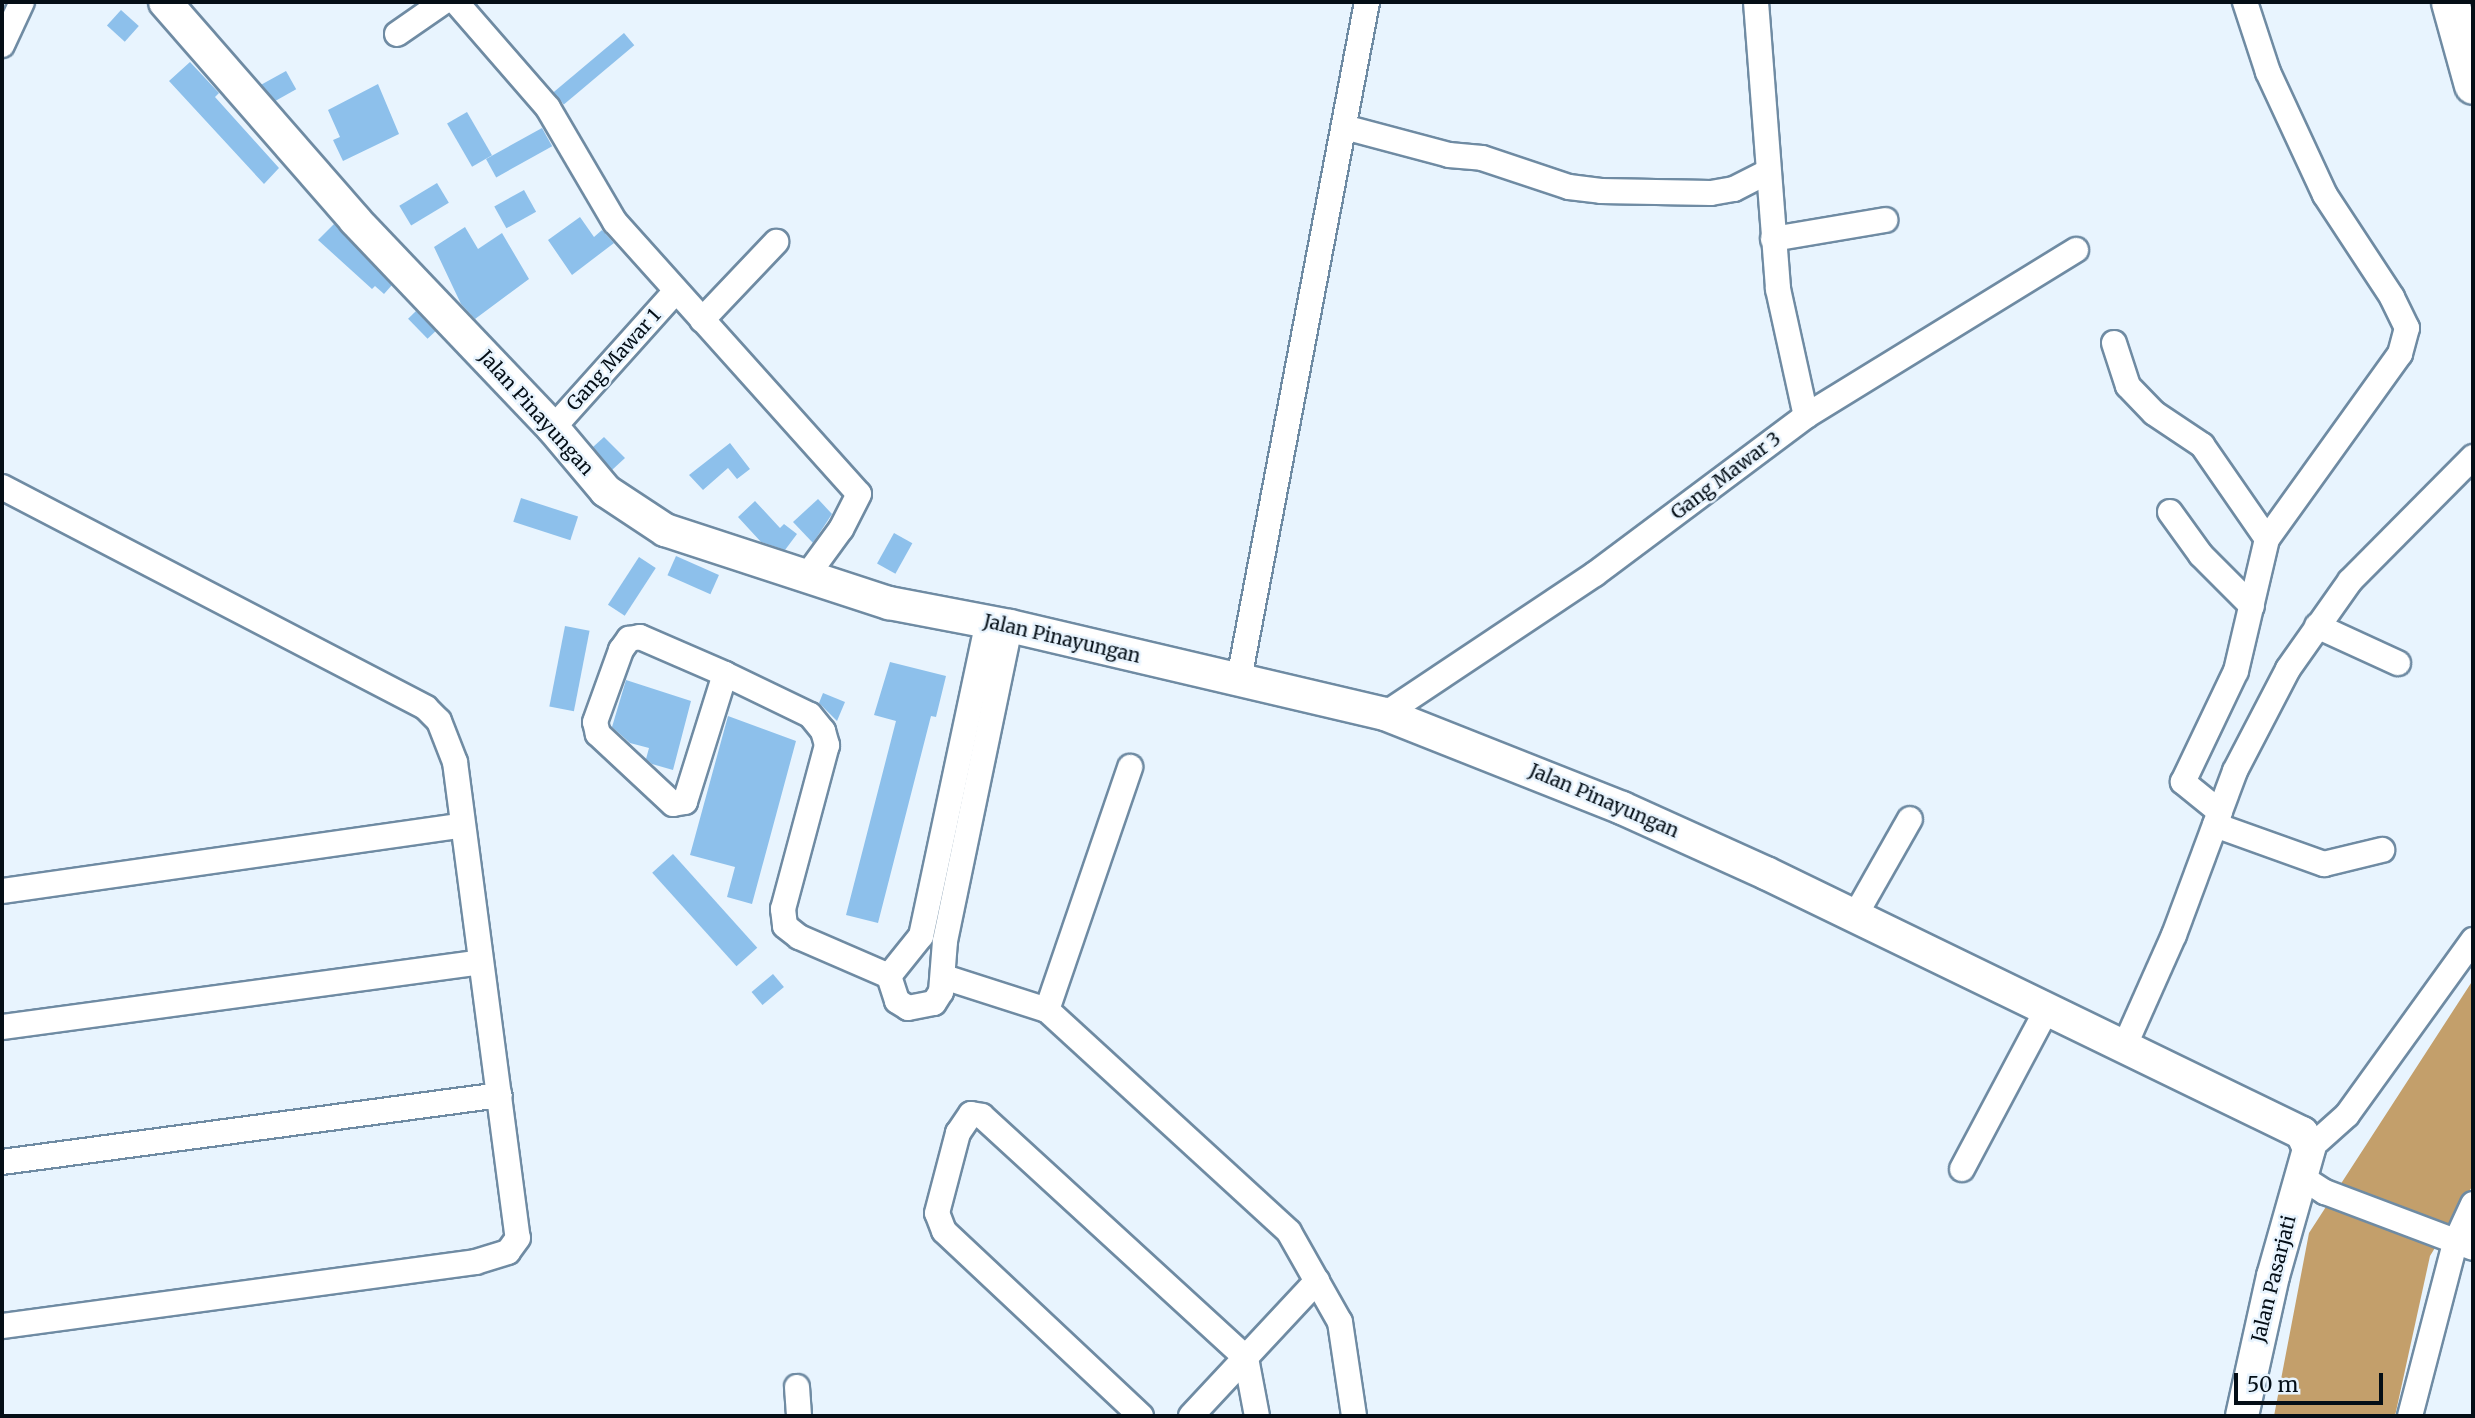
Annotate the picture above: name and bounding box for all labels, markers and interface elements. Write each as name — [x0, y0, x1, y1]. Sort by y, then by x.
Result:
street label: Gang Mawar 1 — [562, 304, 666, 416]
street label: Jalan Pinayungan — [474, 346, 598, 480]
street label: Gang Mawar 3 — [1667, 427, 1785, 525]
street label: Jalan Pinayungan — [981, 610, 1143, 668]
street label: Jalan Pinayungan — [1526, 759, 1682, 843]
street label: Jalan Pasarjati — [2247, 1213, 2301, 1345]
scale bar — [2237, 1358, 2386, 1402]
text: 50 m — [2247, 1371, 2298, 1398]

